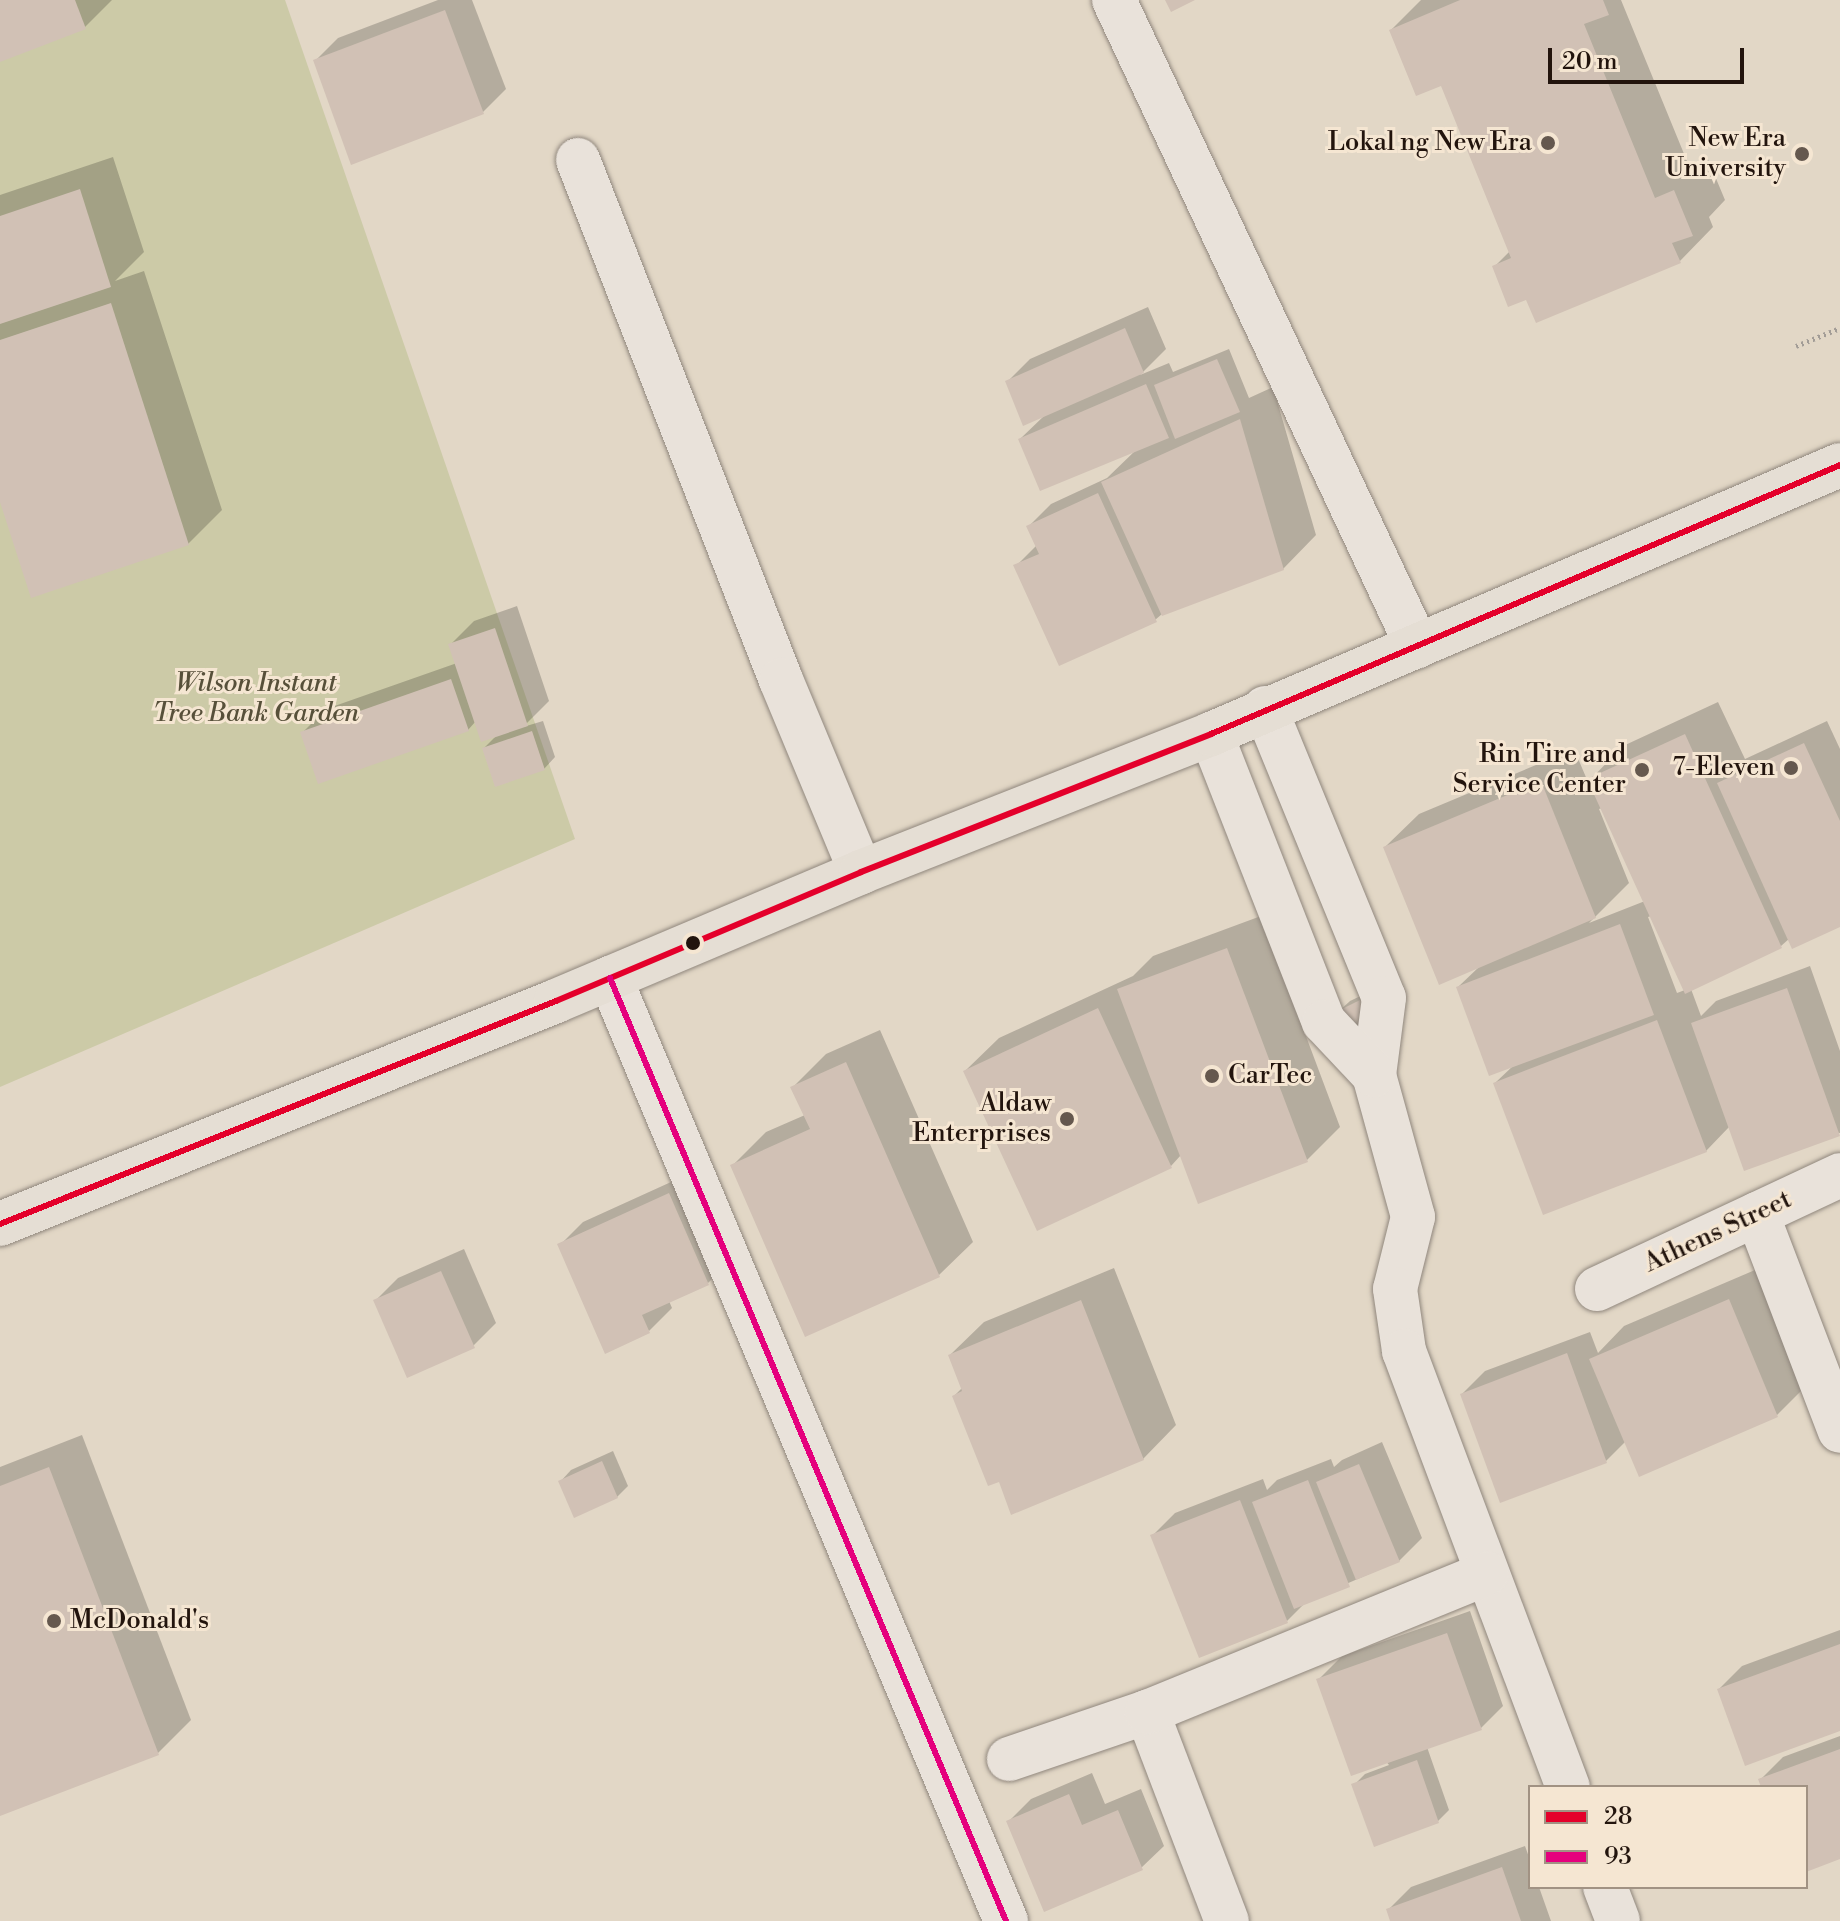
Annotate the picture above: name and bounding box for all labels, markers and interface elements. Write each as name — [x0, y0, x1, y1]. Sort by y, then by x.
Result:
scale bar — [1552, 32, 1748, 82]
text: 20 m — [1562, 47, 1618, 77]
place label: New Era University — [1665, 123, 1786, 184]
place label: Lokal ng New Era — [1328, 127, 1532, 159]
marker: Lokal ng New Era — [1539, 134, 1557, 152]
marker: New Era University — [1793, 145, 1811, 163]
park label: Wilson Instant Tree Bank Garden — [153, 668, 359, 730]
place label: Rin Tire and Service Center — [1453, 739, 1626, 800]
place label: 7-Eleven — [1673, 752, 1775, 784]
marker: 7-Eleven — [1782, 759, 1800, 777]
marker: Rin Tire and Service Center — [1633, 761, 1651, 779]
unlabelled marker — [685, 935, 701, 951]
place label: CarTec — [1228, 1060, 1312, 1092]
marker: CarTec — [1203, 1067, 1221, 1085]
place label: Aldaw Enterprises — [912, 1088, 1051, 1150]
marker: Aldaw Enterprises — [1058, 1110, 1076, 1128]
street label: Athens Street — [1639, 1184, 1797, 1280]
place label: McDonald's — [70, 1605, 209, 1637]
marker: McDonald's — [45, 1612, 63, 1630]
legend — [1528, 1785, 1808, 1889]
text: 28 — [1604, 1802, 1632, 1832]
text: 93 — [1604, 1842, 1632, 1872]

